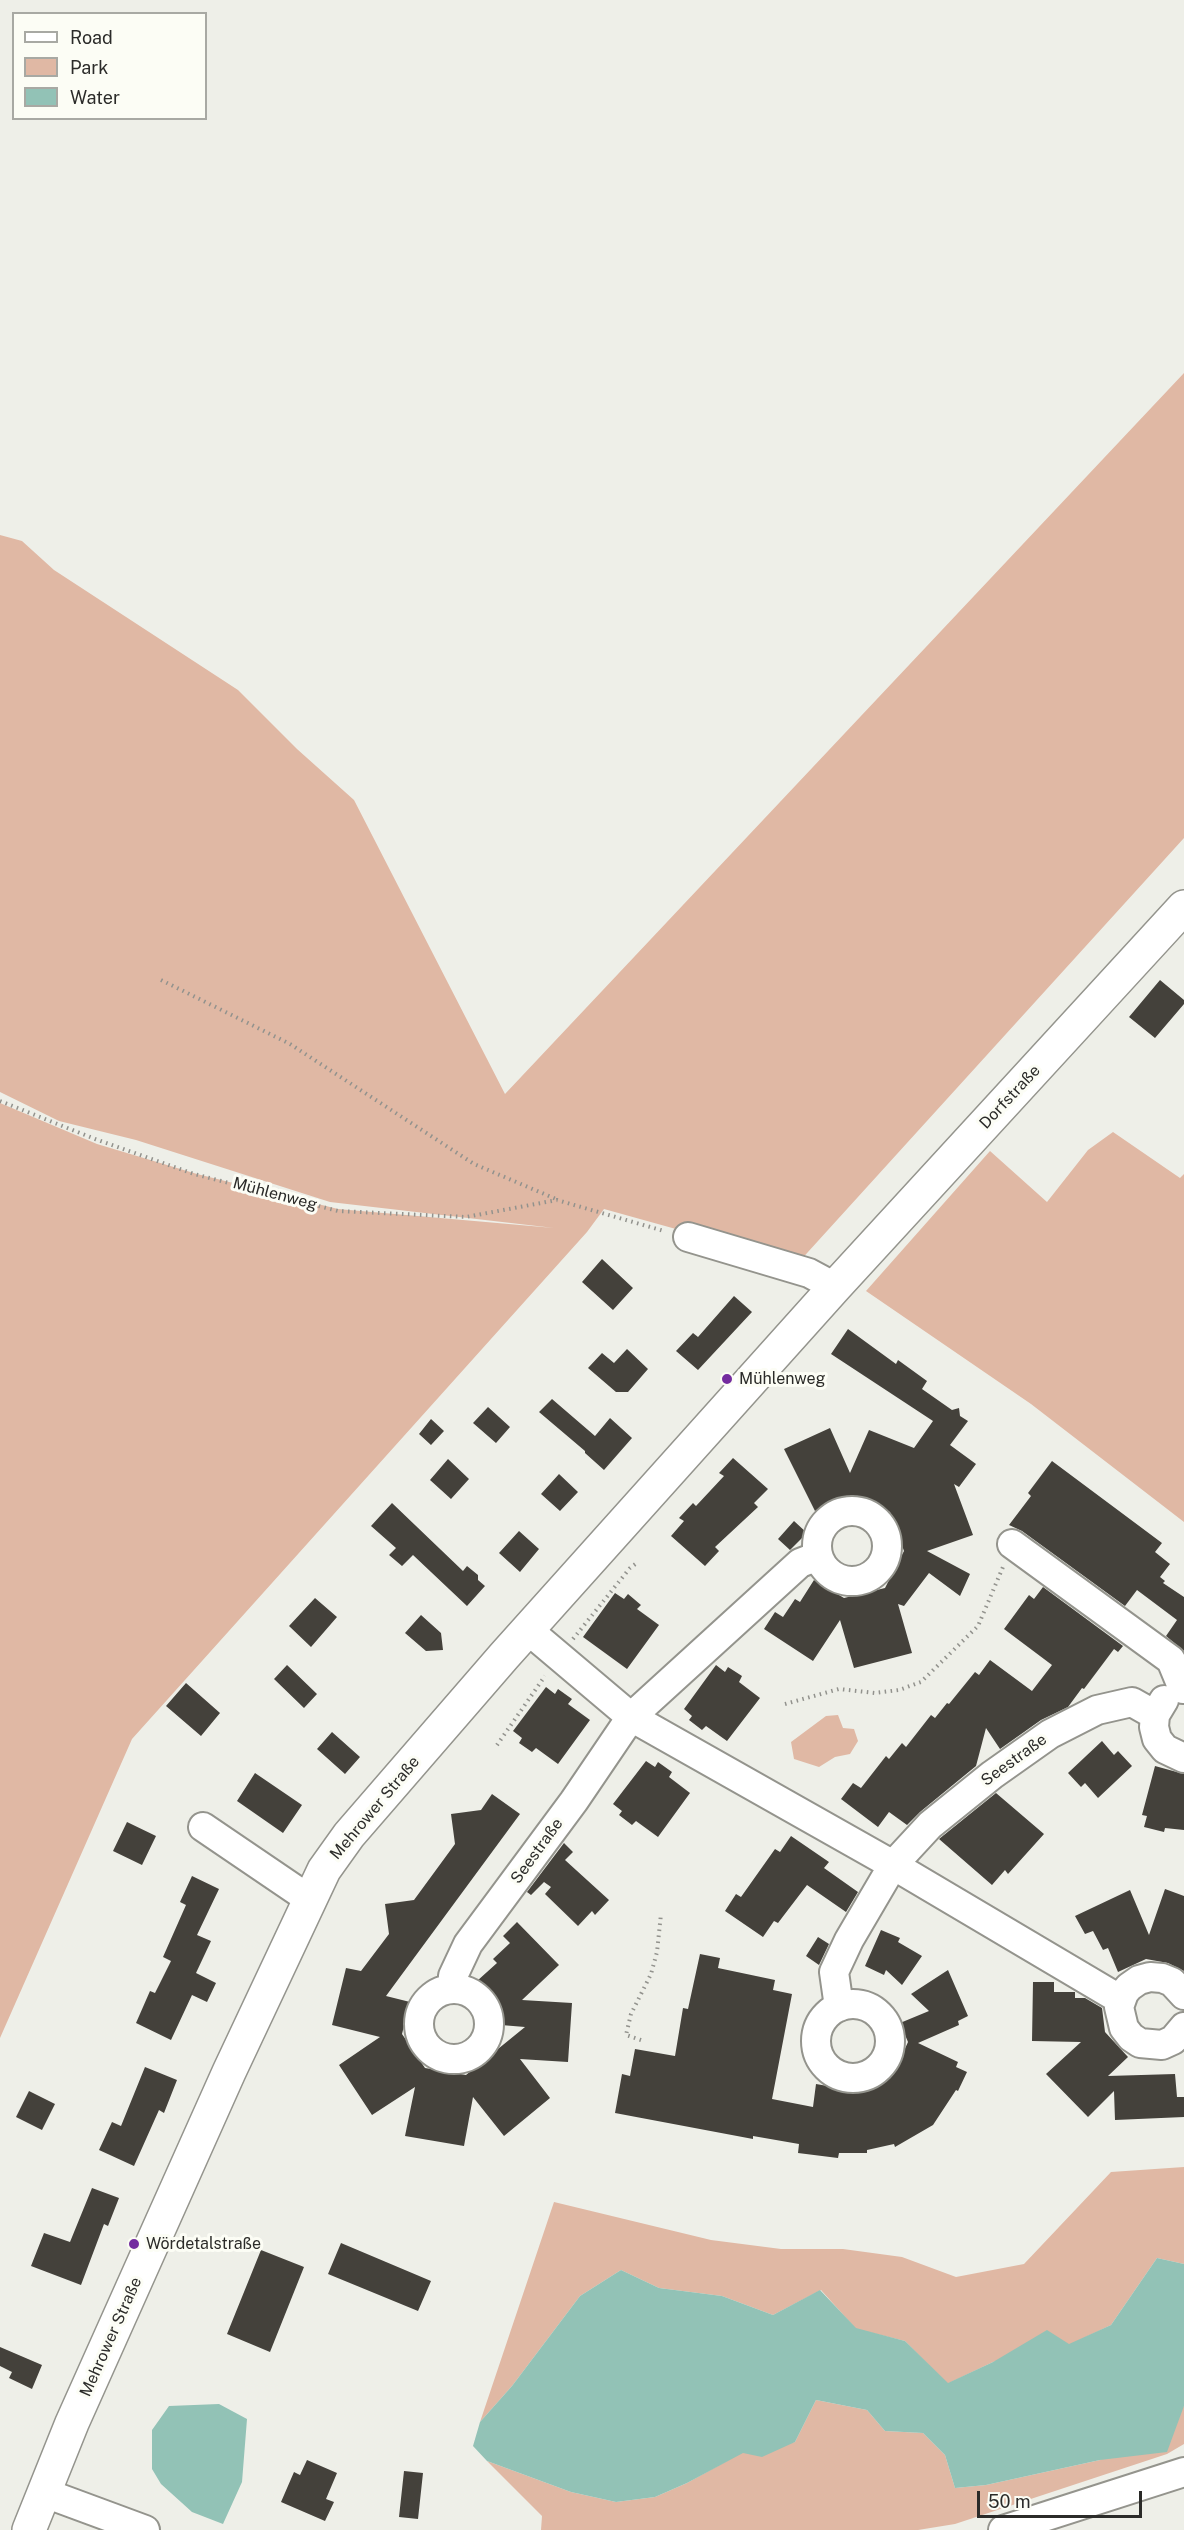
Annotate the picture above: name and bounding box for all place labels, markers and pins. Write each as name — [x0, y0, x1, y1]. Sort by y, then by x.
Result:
place label: Mühlenweg — [739, 1369, 826, 1389]
marker: Mühlenweg — [720, 1372, 734, 1386]
place label: Wördetalstraße — [146, 2234, 261, 2254]
marker: Wördetalstraße — [127, 2237, 141, 2251]

